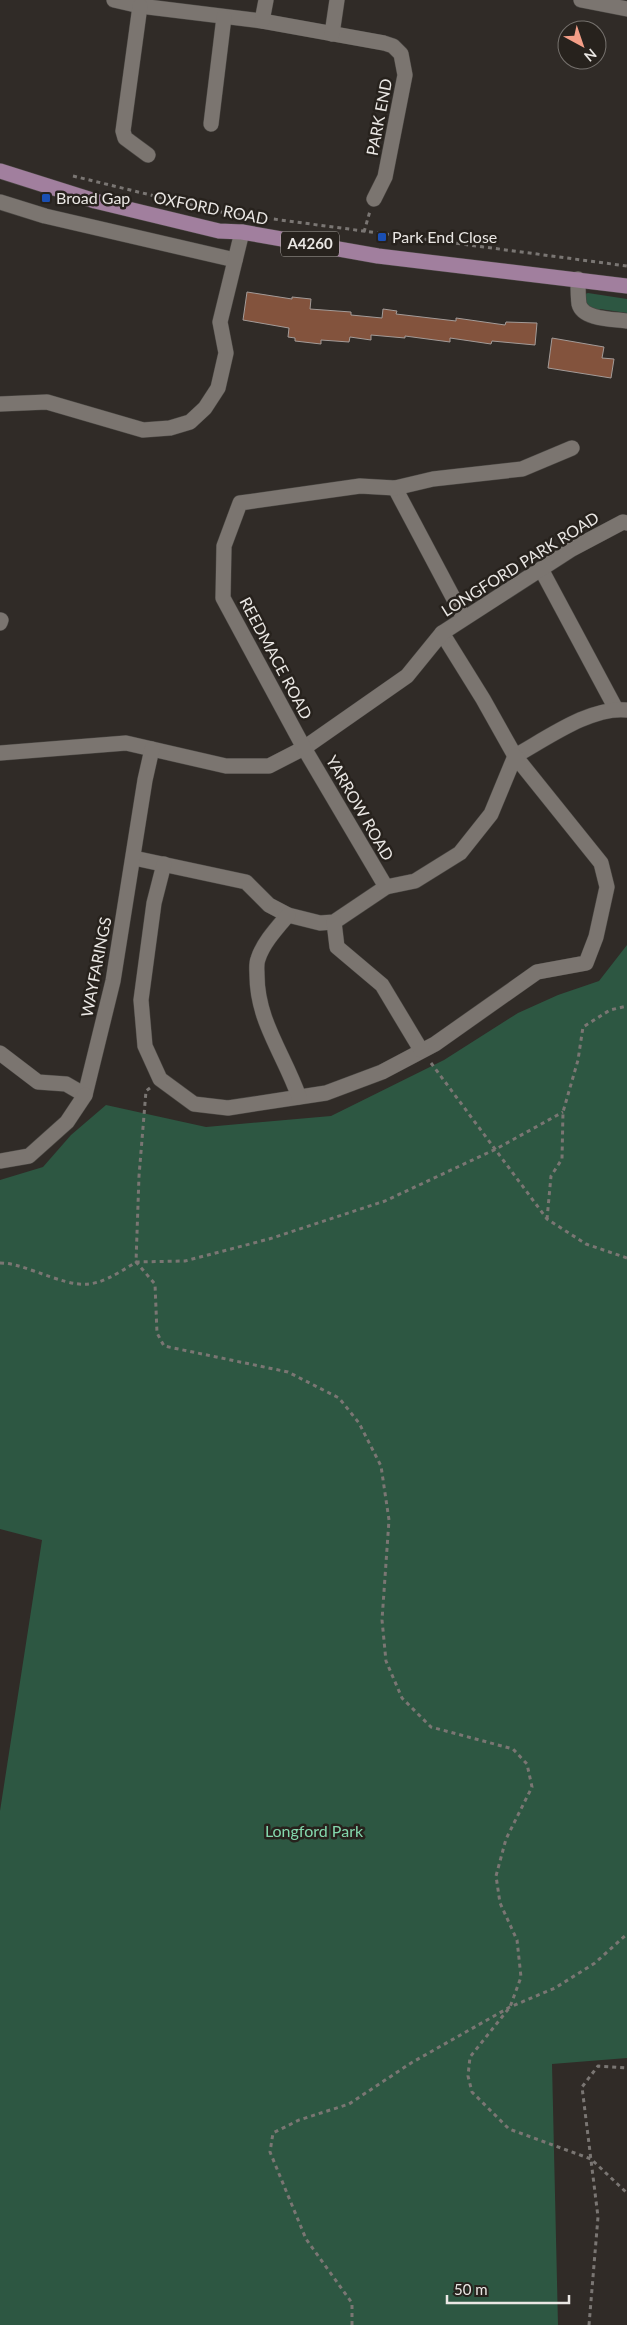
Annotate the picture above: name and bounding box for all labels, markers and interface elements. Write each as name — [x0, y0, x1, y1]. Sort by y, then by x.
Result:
north arrow — [557, 20, 607, 70]
text: N — [581, 45, 600, 65]
street label: PARK END — [362, 77, 395, 157]
street label: OXFORD ROAD — [152, 187, 270, 228]
place label: Broad Gap — [56, 188, 130, 207]
marker: Broad Gap — [40, 192, 52, 204]
place label: Park End Close — [392, 227, 497, 246]
marker: Park End Close — [376, 231, 388, 243]
road number: A4260 — [281, 232, 339, 256]
street label: LONGFORD PARK ROAD — [437, 507, 602, 620]
street label: REEDMACE ROAD — [236, 593, 317, 722]
street label: YARROW ROAD — [323, 752, 398, 864]
street label: WAYFARINGS — [76, 915, 115, 1019]
park label: Longford Park — [265, 1821, 364, 1840]
scale bar — [447, 2272, 570, 2304]
text: 50 m — [454, 2280, 488, 2298]

